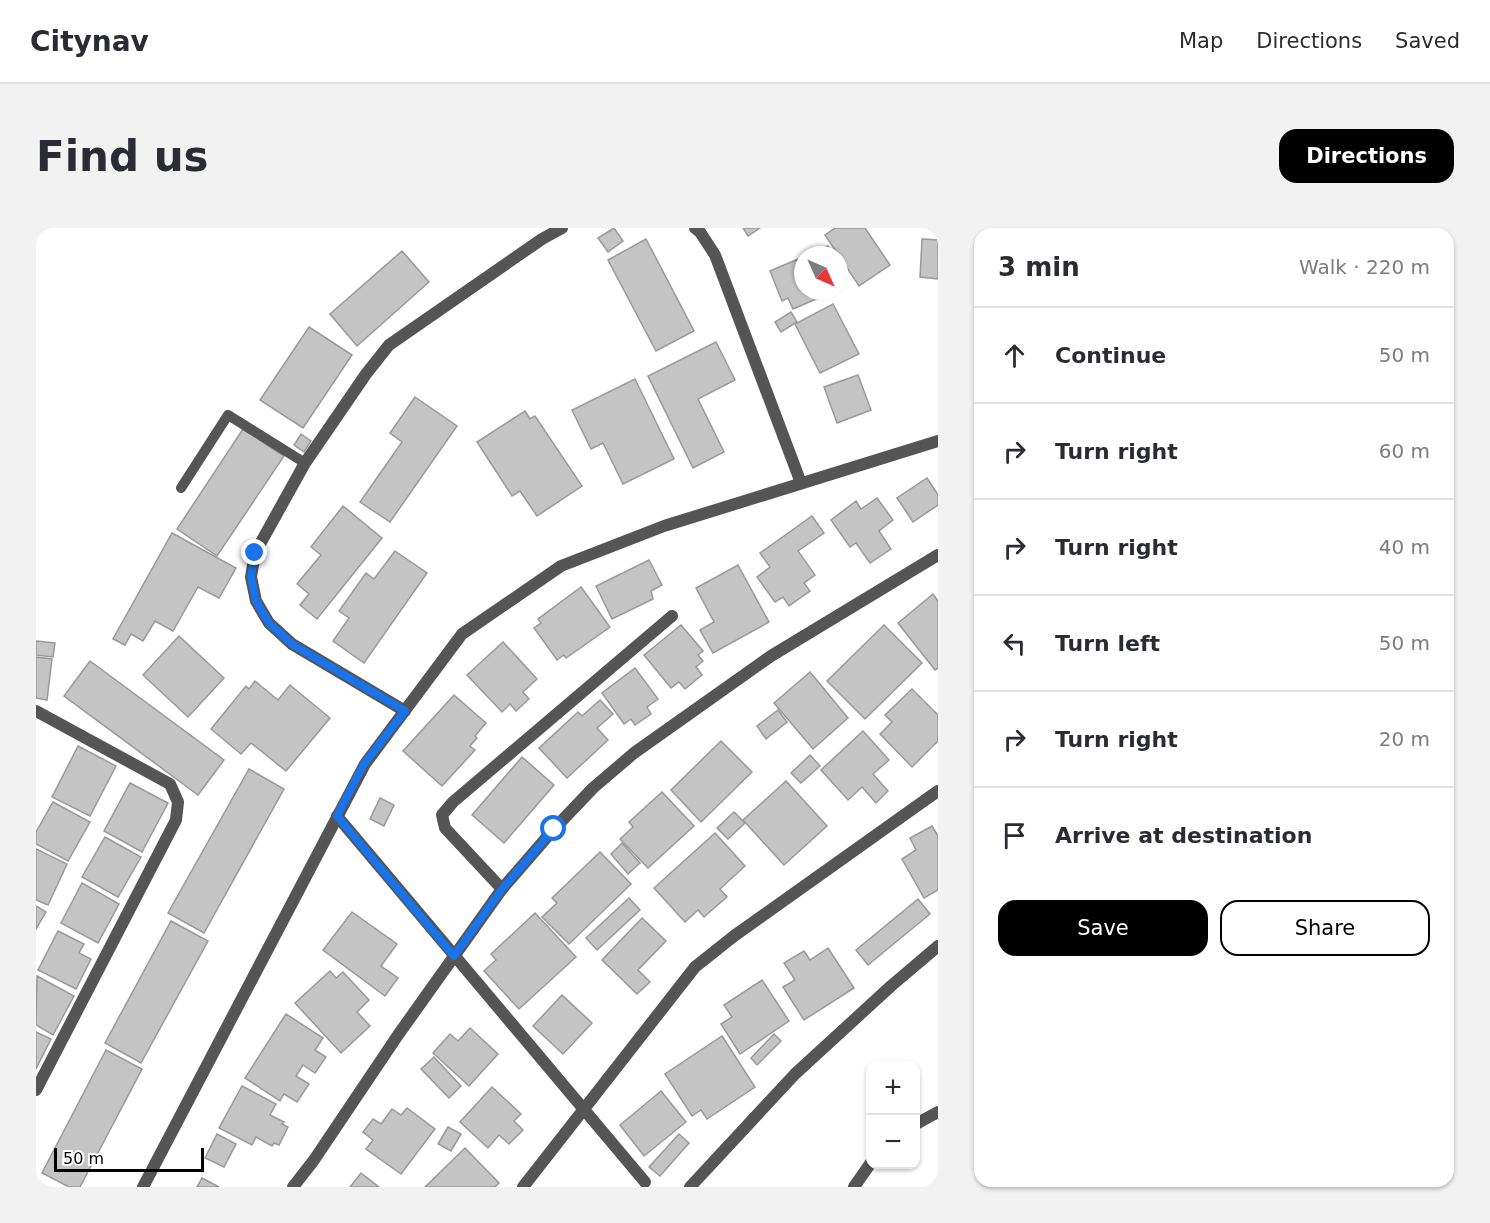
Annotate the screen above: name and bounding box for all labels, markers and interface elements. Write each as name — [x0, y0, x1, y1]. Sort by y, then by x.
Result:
text: Citynav — [30, 25, 149, 58]
text: Map — [1179, 29, 1223, 53]
text: Directions — [1256, 29, 1362, 53]
text: Saved — [1395, 29, 1460, 53]
button: Directions — [1279, 129, 1454, 183]
text: Find us — [36, 132, 209, 181]
north arrow — [794, 246, 848, 300]
text: 3 min — [998, 252, 1080, 282]
text: Walk · 220 m — [1299, 255, 1430, 279]
icon: ahead — [998, 339, 1031, 372]
text: Continue — [1055, 343, 1166, 368]
text: 50 m — [1379, 343, 1430, 367]
icon: right — [998, 435, 1031, 468]
text: Turn right — [1055, 439, 1178, 464]
text: 60 m — [1379, 439, 1430, 463]
icon: right — [998, 531, 1031, 564]
text: Turn right — [1055, 535, 1178, 560]
text: 40 m — [1379, 535, 1430, 559]
route end — [241, 539, 267, 565]
icon: left — [998, 627, 1031, 660]
text: Turn left — [1055, 631, 1160, 656]
text: 50 m — [1379, 631, 1430, 655]
icon: right — [998, 723, 1031, 756]
text: Turn right — [1055, 727, 1178, 752]
text: 20 m — [1379, 727, 1430, 751]
route start — [540, 815, 566, 841]
icon: arrive — [998, 819, 1031, 852]
text: Arrive at destination — [1055, 823, 1312, 848]
button: Save — [998, 900, 1208, 956]
button: Share — [1220, 900, 1430, 956]
map controls — [866, 1061, 920, 1169]
button: + — [866, 1061, 920, 1115]
button: − — [866, 1115, 920, 1169]
scale bar — [54, 1145, 204, 1172]
text: 50 m — [63, 1149, 104, 1168]

